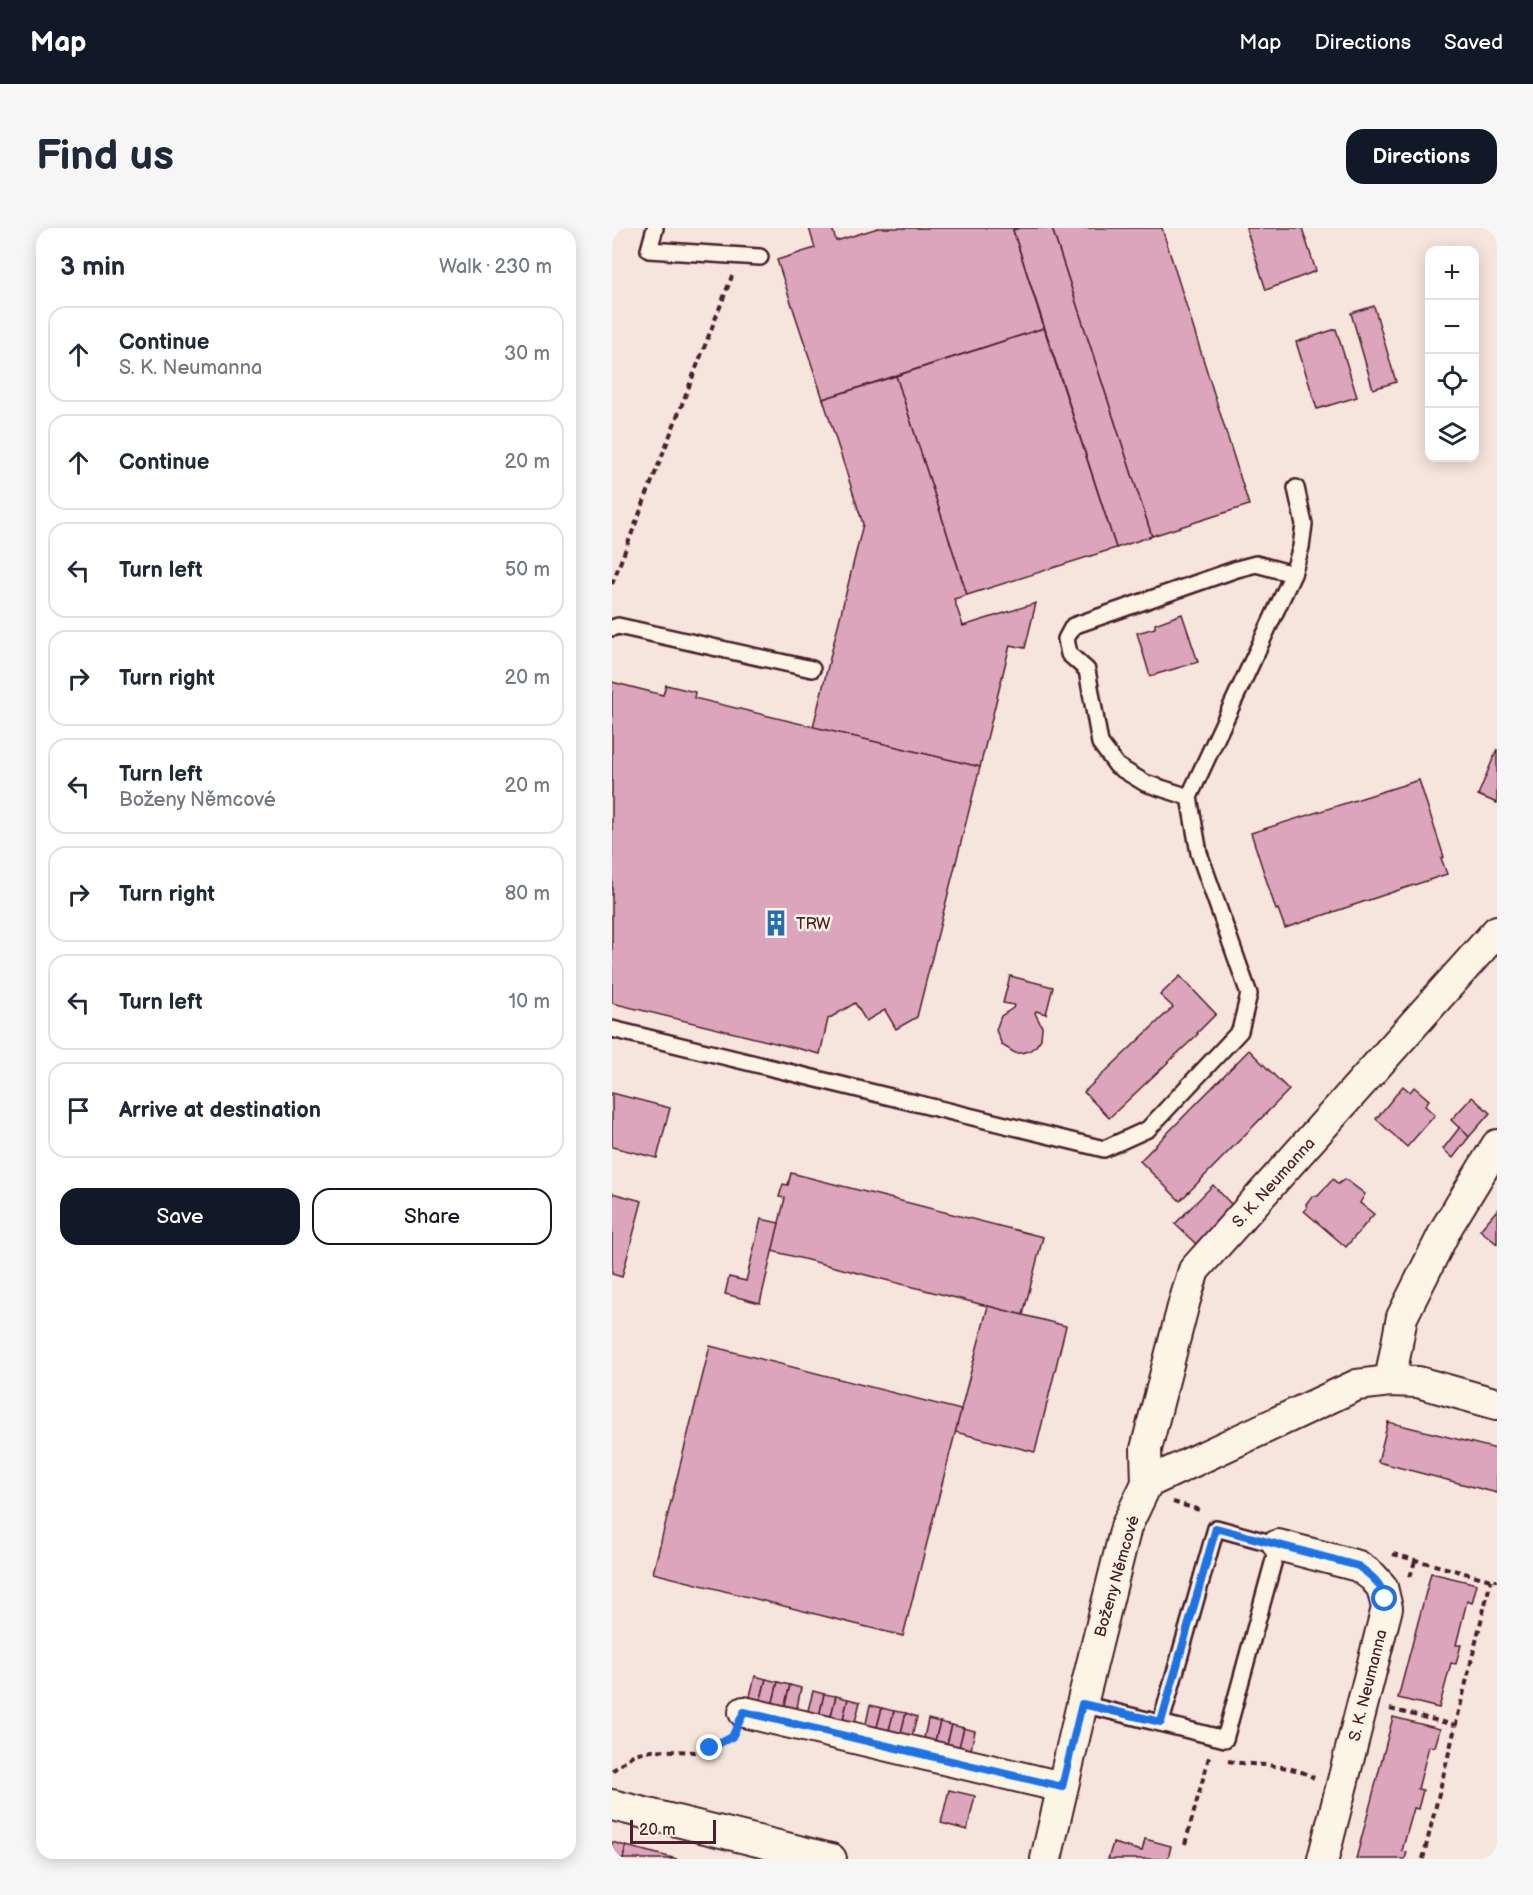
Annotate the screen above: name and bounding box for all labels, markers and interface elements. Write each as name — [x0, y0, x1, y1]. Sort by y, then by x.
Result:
text: Map — [30, 26, 86, 59]
text: Map — [1239, 30, 1282, 55]
text: Directions — [1315, 30, 1411, 55]
text: Saved — [1444, 30, 1503, 55]
button: Directions — [1346, 129, 1497, 184]
text: Find us — [36, 131, 174, 182]
map controls — [1425, 246, 1479, 462]
button: + — [1425, 246, 1479, 300]
text: 3 min — [60, 252, 125, 283]
text: Walk · 230 m — [439, 255, 552, 279]
button: − — [1425, 300, 1479, 354]
text: Continue — [119, 329, 209, 356]
icon: ahead — [62, 338, 95, 371]
text: 30 m — [504, 342, 550, 366]
button: locate — [1425, 354, 1479, 408]
text: S. K. Neumanna — [119, 356, 262, 380]
button: layers — [1425, 408, 1479, 462]
icon: ahead — [62, 446, 95, 479]
text: Continue — [119, 449, 209, 476]
text: 20 m — [505, 450, 550, 474]
icon: left — [62, 554, 95, 587]
text: Turn left — [119, 557, 203, 584]
text: 50 m — [505, 558, 550, 582]
icon: right — [62, 662, 95, 695]
text: Turn right — [119, 665, 215, 692]
text: 20 m — [505, 666, 550, 690]
text: Turn left — [119, 761, 203, 788]
icon: left — [62, 770, 95, 803]
text: 20 m — [505, 774, 550, 798]
text: Boženy Němcové — [119, 788, 276, 812]
icon: right — [62, 878, 95, 911]
text: Turn right — [119, 881, 215, 908]
text: 80 m — [505, 882, 550, 906]
building icon: TRW — [761, 908, 791, 938]
place label: TRW — [796, 915, 831, 934]
icon: left — [62, 986, 95, 1019]
text: Turn left — [119, 989, 203, 1016]
text: 10 m — [509, 990, 550, 1014]
icon: arrive — [62, 1094, 95, 1127]
text: Arrive at destination — [119, 1097, 321, 1124]
street label: S. K. Neumanna — [1229, 1134, 1320, 1232]
button: Save — [60, 1188, 300, 1245]
button: Share — [312, 1188, 552, 1245]
street label: Boženy Němcové — [1091, 1513, 1144, 1639]
route start — [1371, 1585, 1397, 1611]
street label: S. K. Neumanna — [1345, 1627, 1392, 1743]
route end — [696, 1734, 722, 1760]
scale bar — [630, 1817, 716, 1844]
text: 20 m — [639, 1821, 675, 1840]

